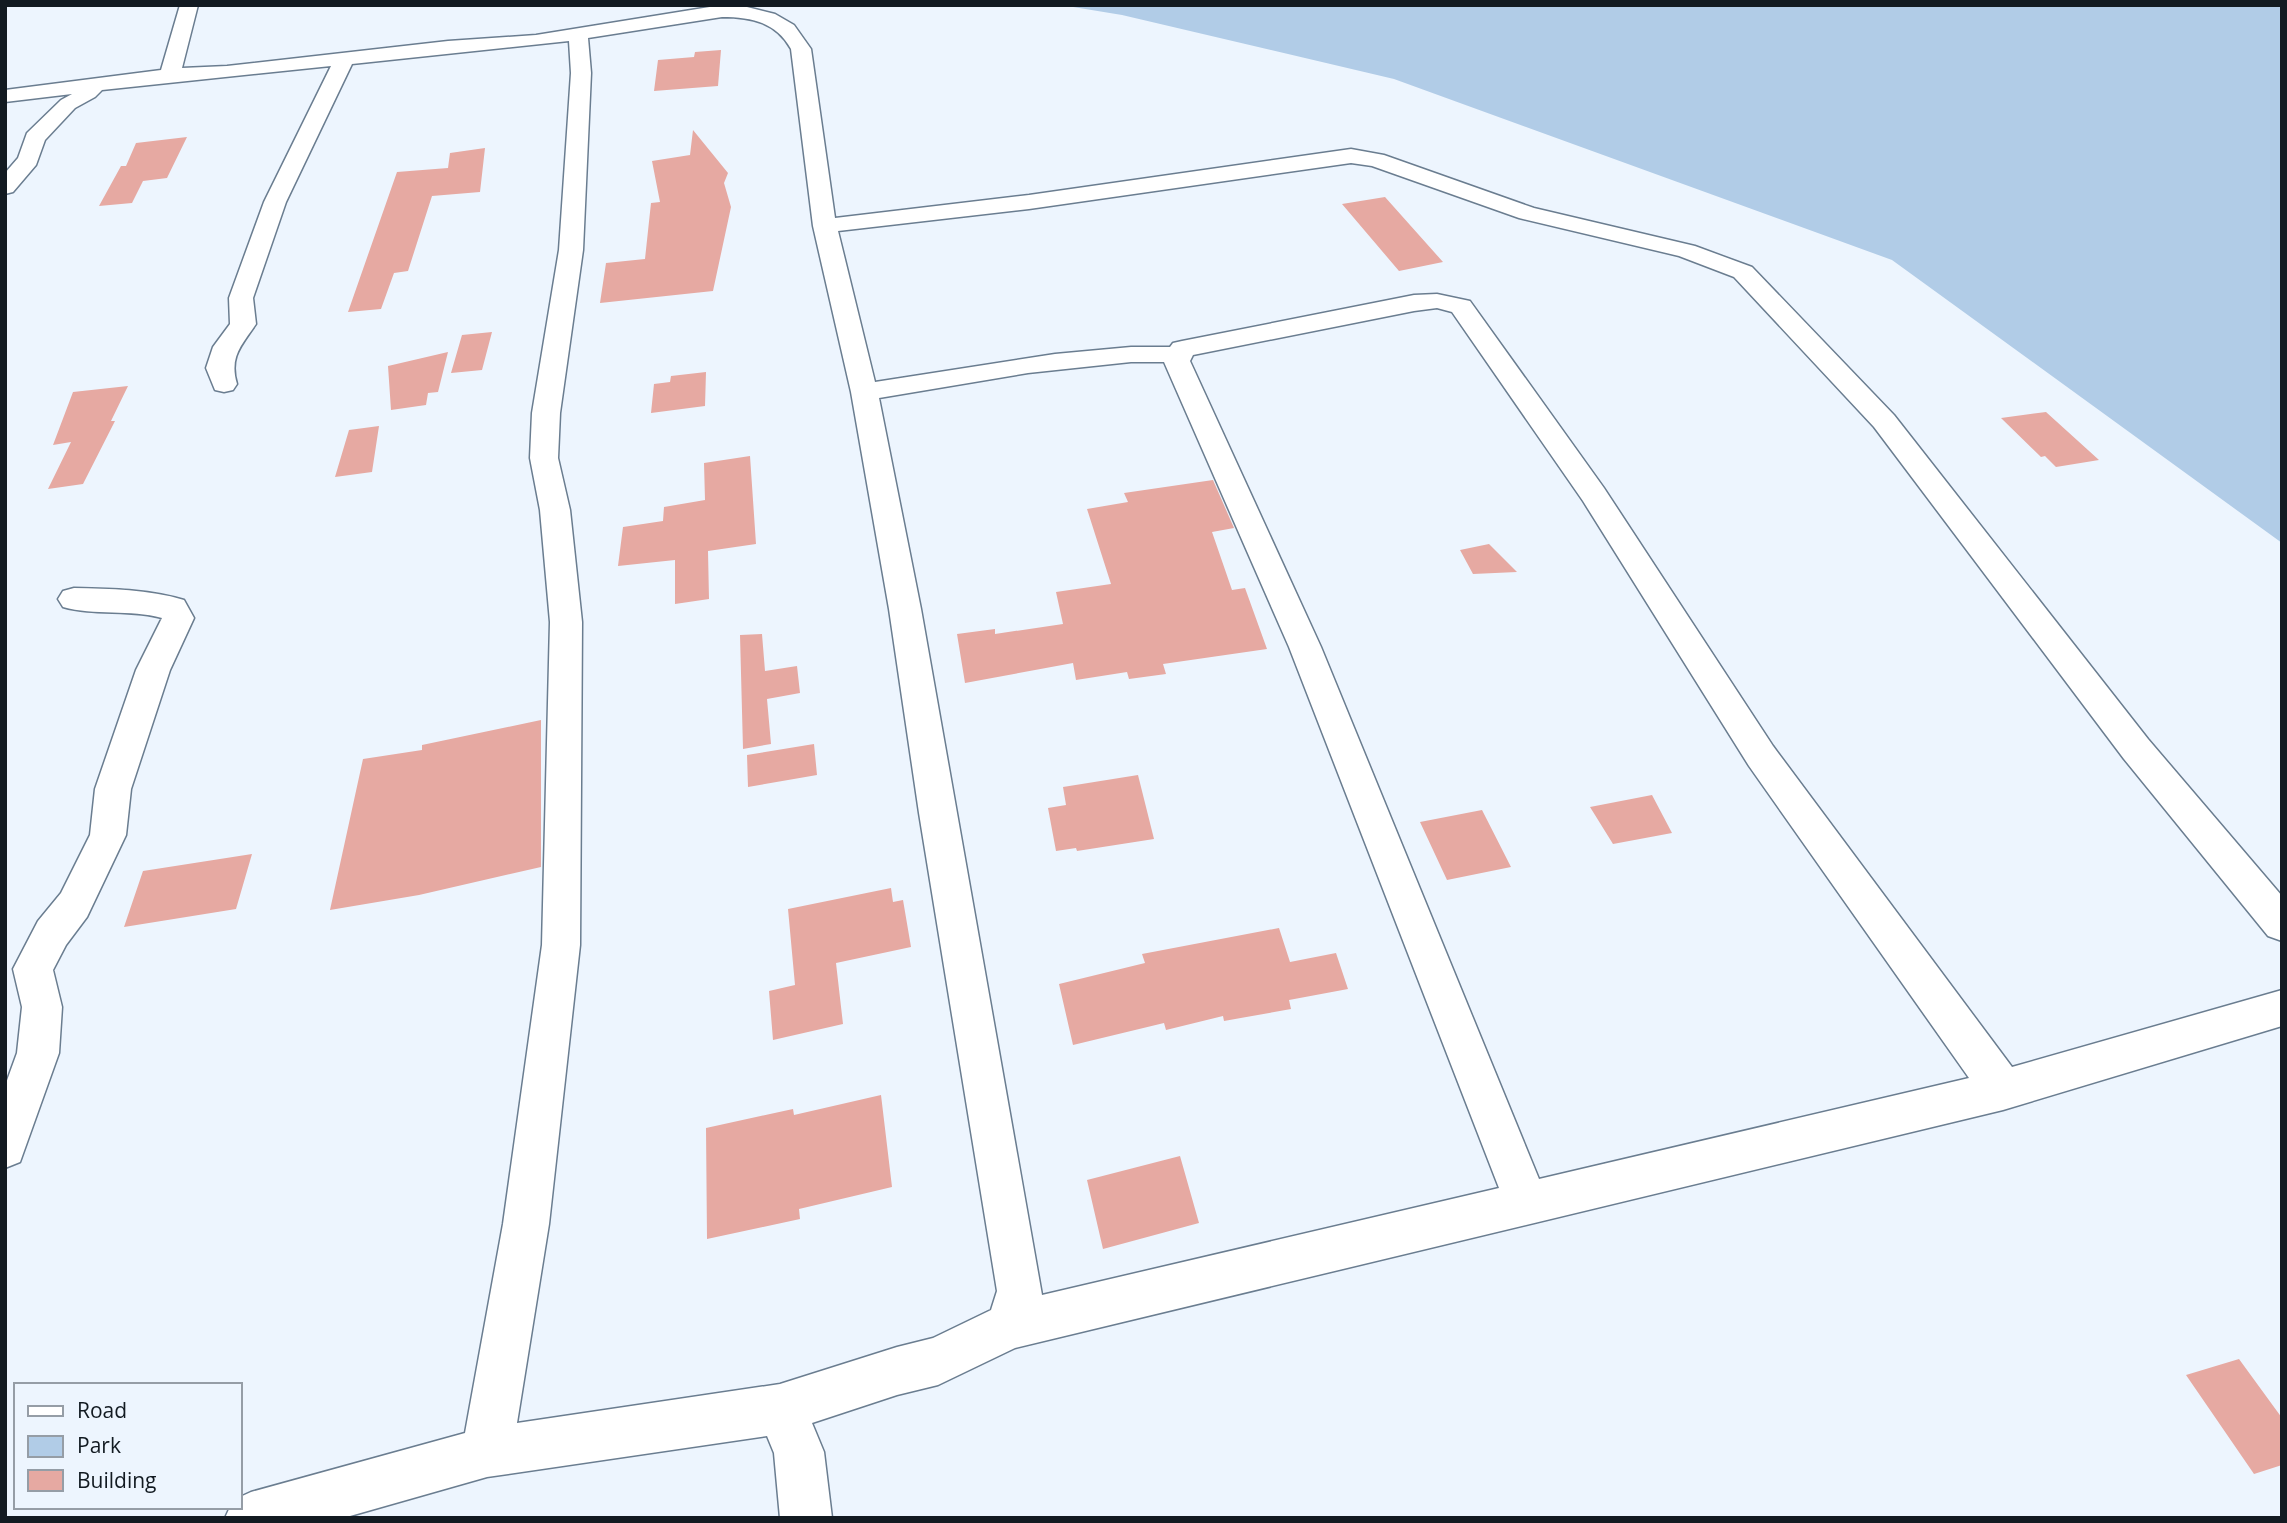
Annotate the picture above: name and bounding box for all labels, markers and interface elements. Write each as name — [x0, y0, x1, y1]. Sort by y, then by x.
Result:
legend — [14, 1383, 242, 1509]
text: Road — [77, 1396, 127, 1424]
text: Park — [77, 1431, 121, 1459]
text: Building — [77, 1466, 156, 1494]

